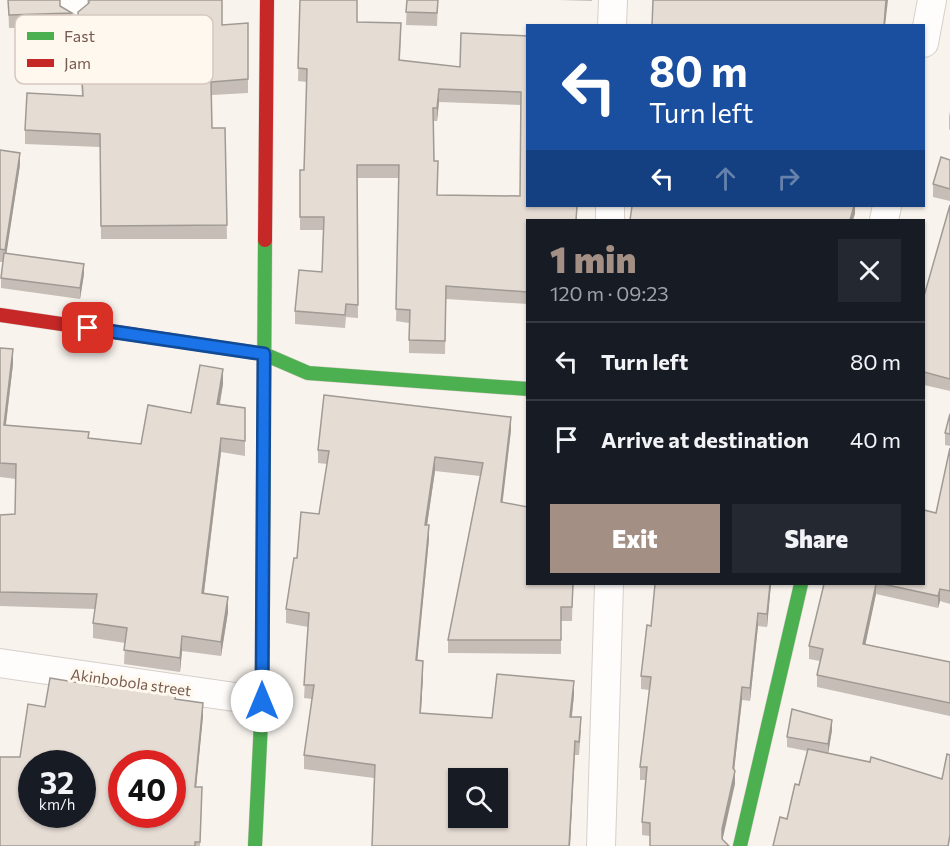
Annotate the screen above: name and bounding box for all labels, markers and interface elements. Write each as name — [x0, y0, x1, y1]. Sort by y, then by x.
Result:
legend — [15, 15, 213, 84]
text: Fast — [64, 26, 95, 45]
text: 80 m — [649, 44, 748, 96]
icon: left — [550, 48, 628, 126]
text: Jam — [64, 53, 91, 72]
text: Turn left — [649, 96, 753, 129]
icon: left — [646, 162, 679, 195]
icon: ahead — [709, 162, 742, 195]
icon: right — [772, 162, 805, 195]
text: 1 min — [550, 236, 636, 280]
button: close — [838, 239, 901, 302]
text: 120 m · 09:23 — [550, 281, 669, 305]
pin — [62, 302, 113, 353]
icon: arrive — [71, 311, 104, 344]
icon: left — [550, 345, 583, 378]
text: Turn left — [601, 348, 688, 375]
text: 80 m — [850, 348, 901, 375]
icon: arrive — [550, 423, 583, 456]
text: Arrive at destination — [601, 426, 809, 453]
text: 40 m — [850, 426, 901, 453]
button: Exit — [550, 504, 720, 573]
button: Share — [732, 504, 901, 573]
street label: Akinbobola street — [70, 665, 192, 699]
position arrow — [230, 669, 294, 733]
speed limit sign: 40 — [108, 750, 186, 828]
text: 32 — [40, 763, 74, 800]
map controls — [448, 768, 508, 828]
button: search — [448, 768, 508, 828]
text: km/h — [39, 795, 75, 813]

